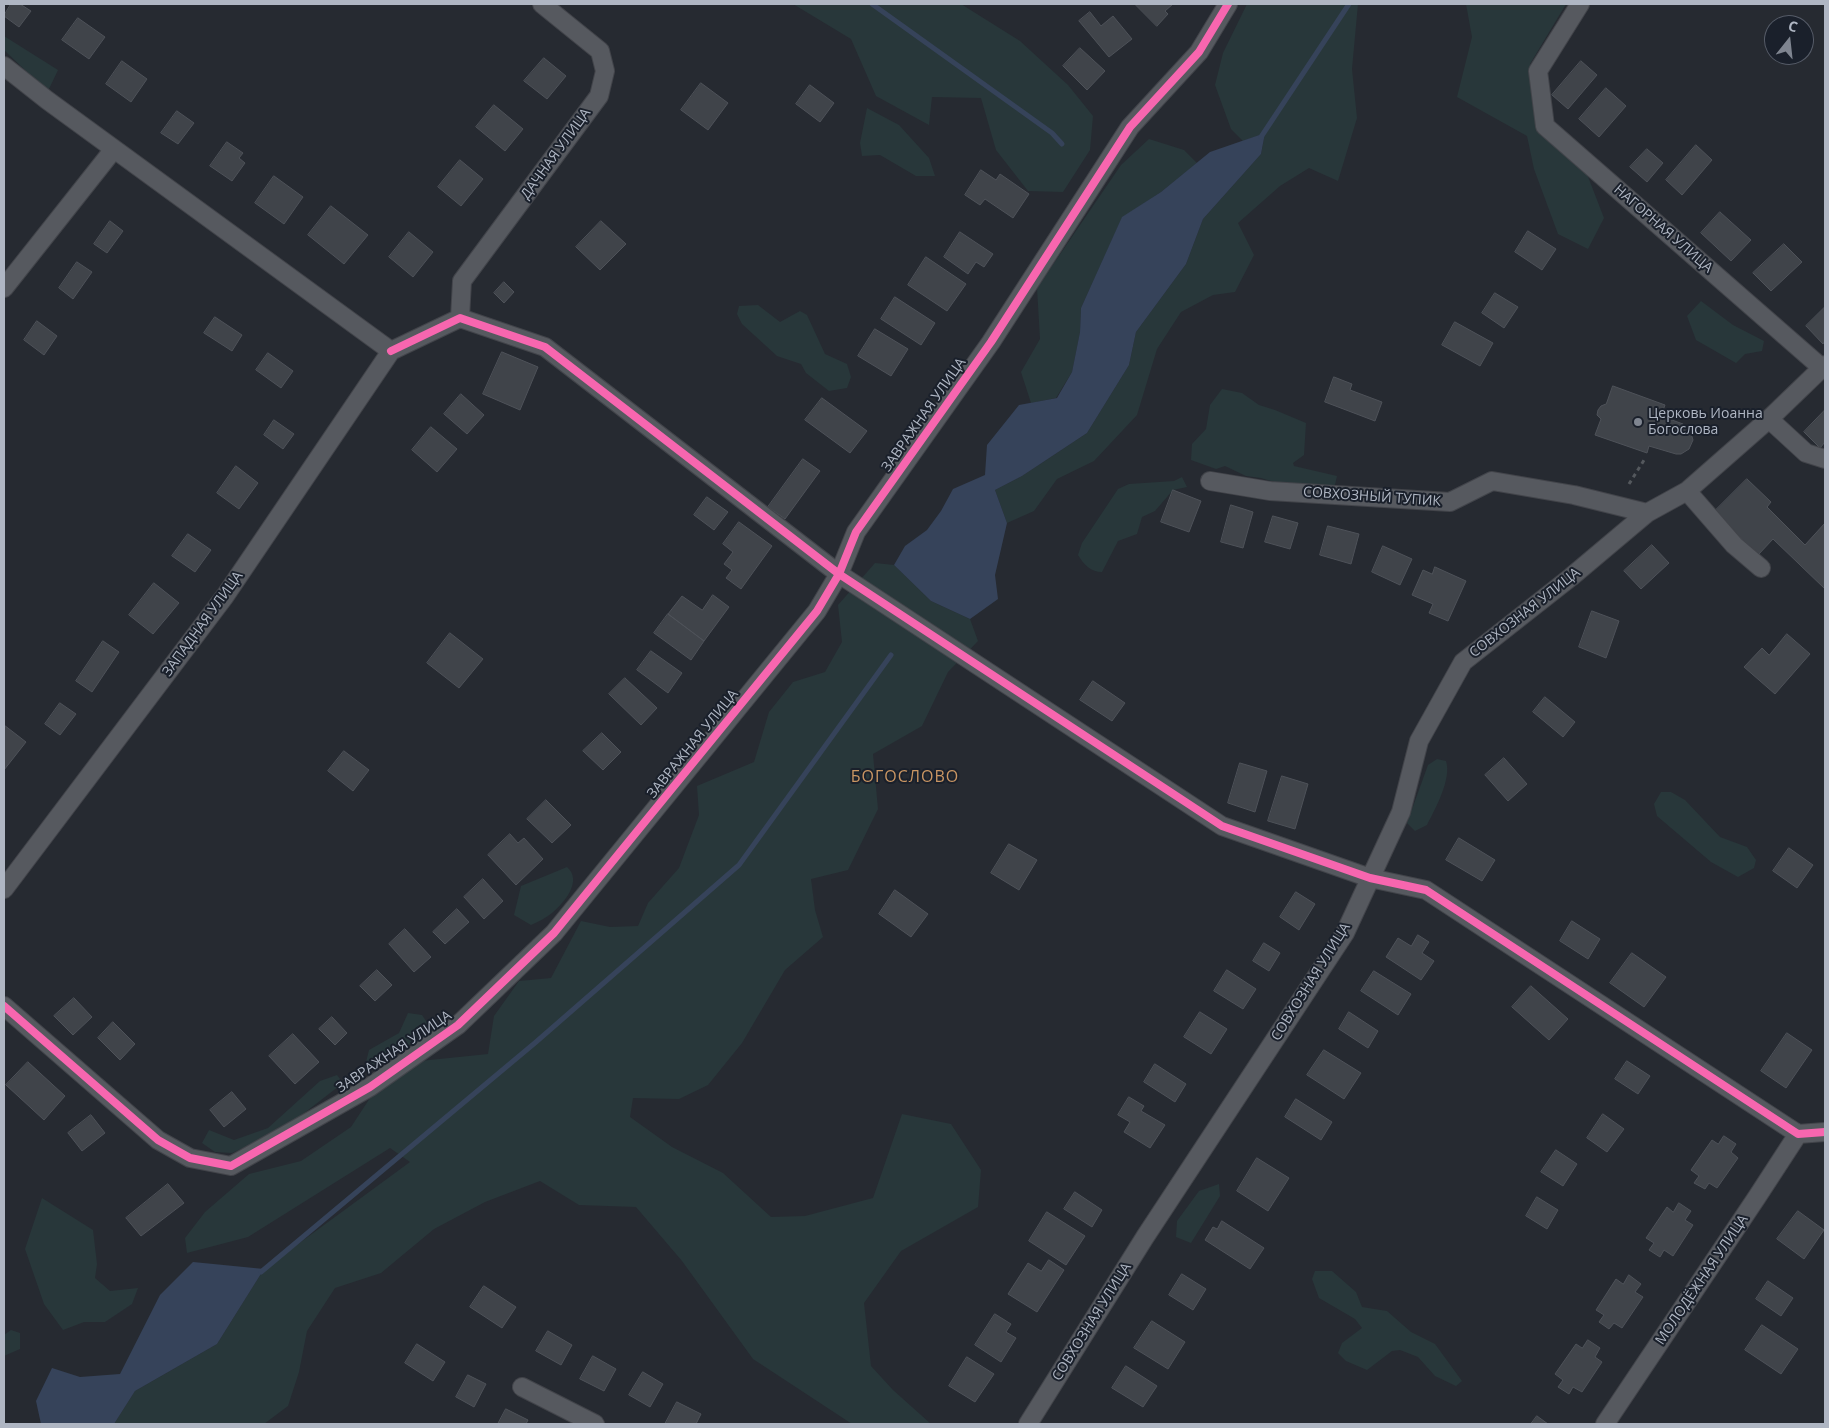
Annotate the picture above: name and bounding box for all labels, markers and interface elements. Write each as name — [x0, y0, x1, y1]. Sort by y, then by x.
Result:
north arrow — [1764, 15, 1814, 65]
text: С — [1786, 16, 1800, 36]
street label: ДАЧНАЯ УЛИЦА — [517, 105, 595, 203]
street label: НАГОРНАЯ УЛИЦА — [1610, 181, 1716, 277]
street label: ЗАВРАЖНАЯ УЛИЦА — [878, 355, 970, 475]
place label: Церковь Иоанна Богослова — [1648, 406, 1763, 438]
marker: Церковь Иоанна Богослова — [1632, 416, 1644, 428]
street label: СОВХОЗНЫЙ ТУПИК — [1303, 484, 1441, 510]
street label: СОВХОЗНАЯ УЛИЦА — [1466, 565, 1584, 661]
street label: ЗАПАДНАЯ УЛИЦА — [159, 568, 247, 680]
street label: ЗАВРАЖНАЯ УЛИЦА — [644, 686, 742, 802]
district label: БОГОСЛОВО — [850, 767, 960, 787]
street label: СОВХОЗНАЯ УЛИЦА — [1268, 920, 1354, 1044]
street label: ЗАВРАЖНАЯ УЛИЦА — [333, 1007, 455, 1097]
street label: МОЛОДЁЖНАЯ УЛИЦА — [1652, 1212, 1752, 1348]
street label: СОВХОЗНАЯ УЛИЦА — [1049, 1260, 1135, 1384]

